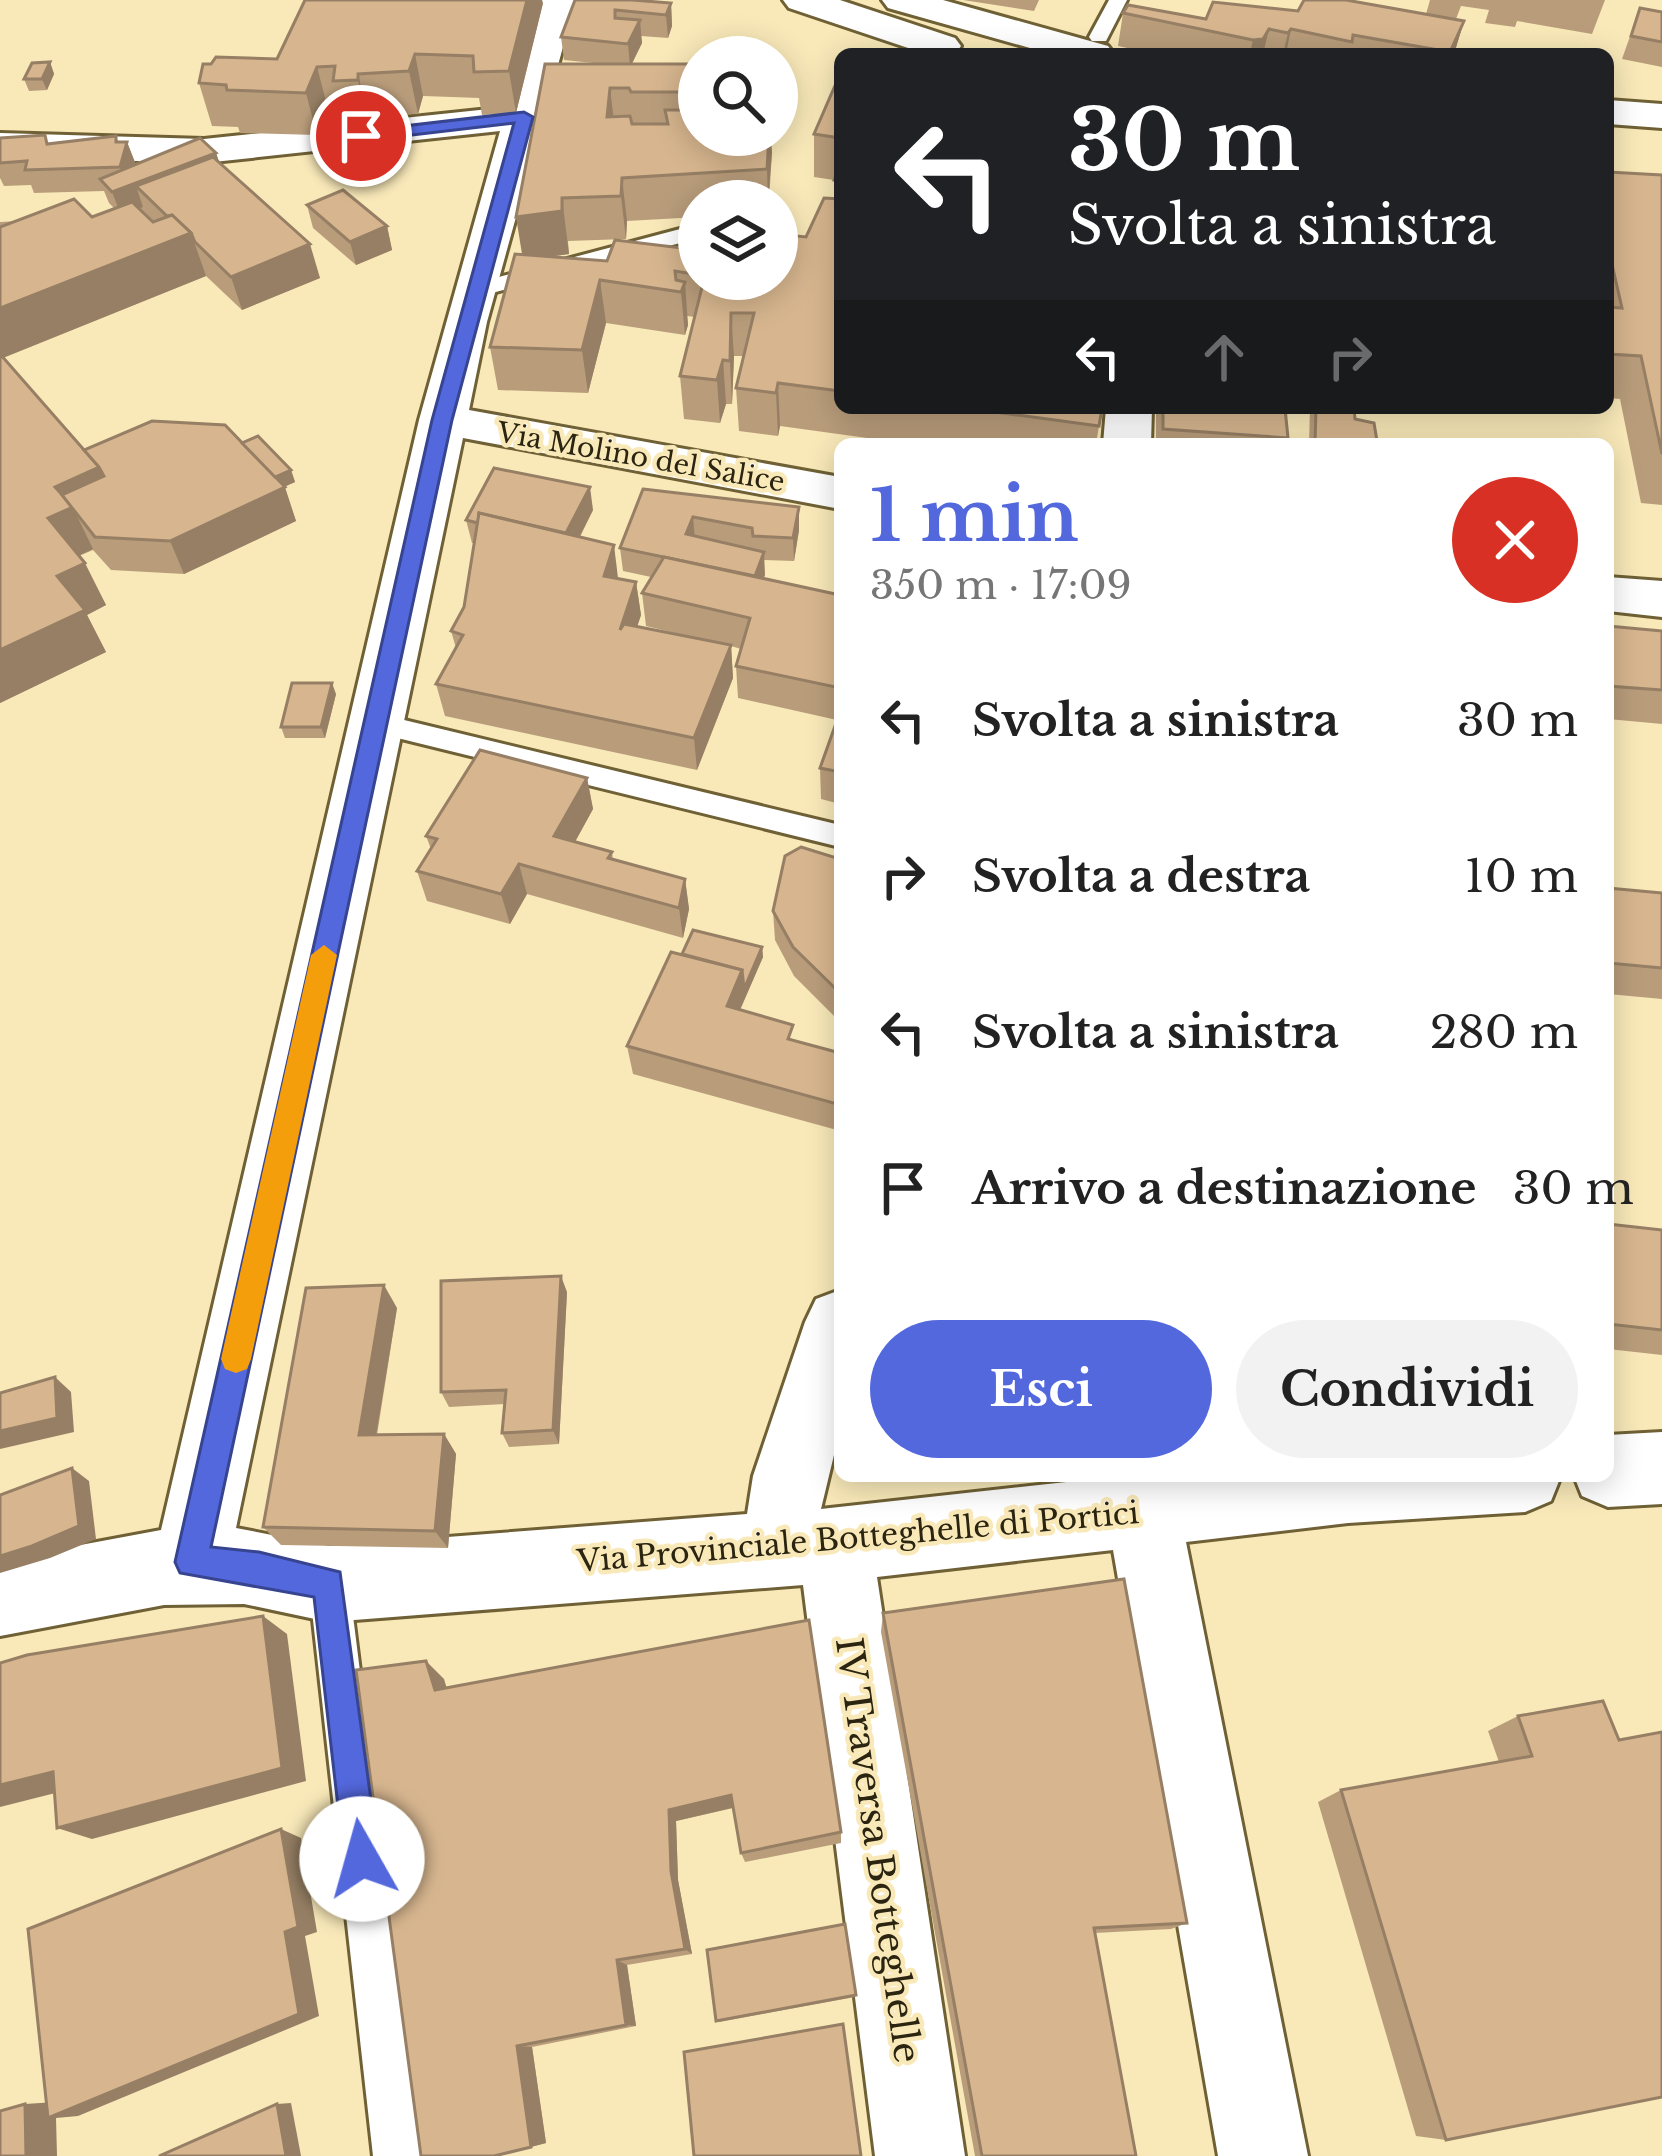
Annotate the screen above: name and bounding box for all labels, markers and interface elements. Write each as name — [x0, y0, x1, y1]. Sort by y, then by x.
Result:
map controls — [678, 36, 798, 300]
button: search — [678, 36, 798, 156]
pin — [310, 85, 412, 187]
text: 30 m — [1068, 89, 1300, 193]
icon: left — [870, 96, 1026, 252]
icon: arrive — [328, 103, 394, 169]
button: layers — [678, 180, 798, 300]
text: Svolta a sinistra — [1068, 192, 1496, 259]
icon: left — [1065, 324, 1131, 390]
icon: ahead — [1191, 324, 1257, 390]
icon: right — [1317, 324, 1383, 390]
street label: Via Molino del Salice — [494, 415, 787, 499]
text: 1 min — [870, 471, 1079, 560]
button: close — [1452, 477, 1578, 603]
text: 350 m · 17:09 — [870, 561, 1132, 610]
icon: left — [870, 687, 936, 753]
text: Svolta a sinistra — [972, 692, 1339, 748]
text: 30 m — [1457, 692, 1578, 748]
icon: right — [870, 843, 936, 909]
text: Svolta a destra — [972, 848, 1310, 904]
text: 10 m — [1465, 848, 1578, 904]
icon: left — [870, 999, 936, 1065]
text: Svolta a sinistra — [972, 1004, 1339, 1060]
text: 280 m — [1430, 1004, 1578, 1060]
icon: arrive — [870, 1155, 936, 1221]
text: Arrivo a destinazione — [972, 1160, 1477, 1216]
text: 30 m — [1513, 1160, 1634, 1216]
button: Esci — [870, 1320, 1212, 1458]
button: Condividi — [1236, 1320, 1578, 1458]
street label: Via Provinciale Botteghelle di Portici — [575, 1494, 1140, 1580]
street label: IV Traversa Botteghelle — [826, 1635, 930, 2065]
position arrow — [299, 1796, 425, 1922]

